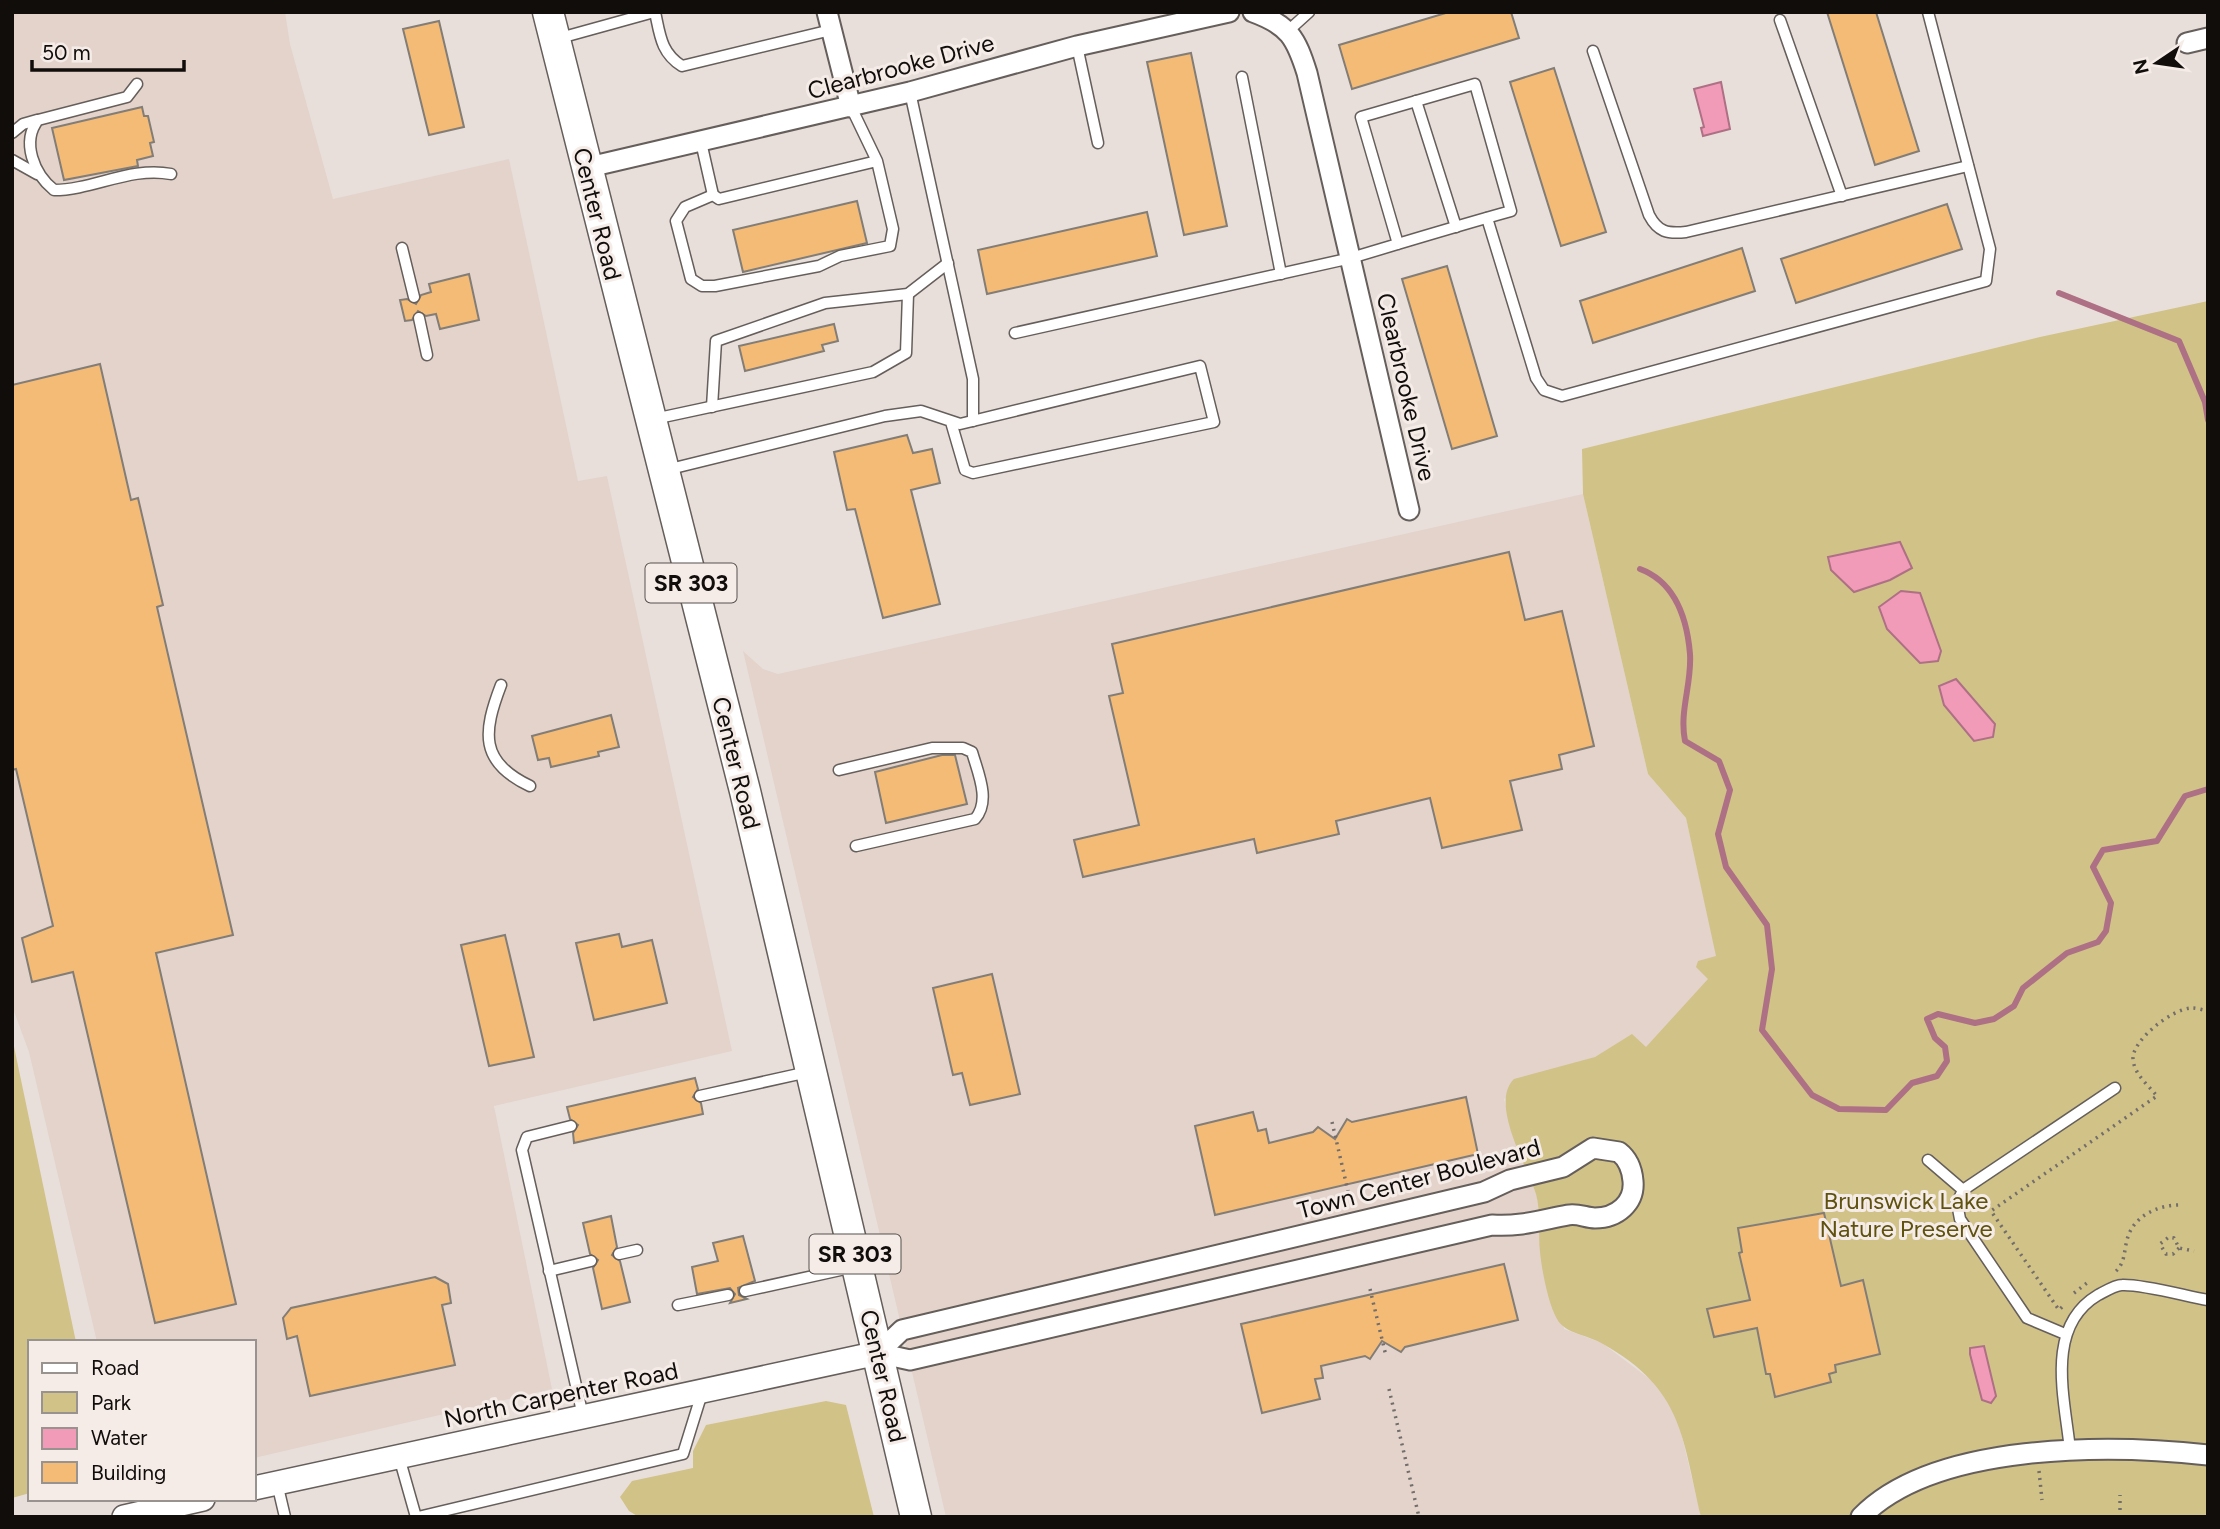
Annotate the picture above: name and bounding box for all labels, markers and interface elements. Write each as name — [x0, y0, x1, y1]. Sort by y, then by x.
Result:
scale bar — [32, 28, 184, 72]
street label: Clearbrooke Drive — [804, 28, 997, 105]
north arrow — [2122, 28, 2192, 98]
text: 50 m — [42, 40, 91, 65]
text: N — [2128, 57, 2154, 76]
street label: Center Road — [567, 145, 628, 283]
street label: Clearbrooke Drive — [1371, 290, 1442, 484]
road number: SR 303 — [646, 564, 736, 603]
street label: Center Road — [706, 694, 767, 832]
street label: Town Center Boulevard — [1294, 1132, 1543, 1225]
park label: Brunswick Lake Nature Preserve — [1819, 1186, 1993, 1243]
road number: SR 303 — [810, 1234, 900, 1274]
street label: Center Road — [854, 1307, 913, 1445]
legend — [28, 1340, 256, 1501]
text: Road — [91, 1355, 139, 1380]
street label: North Carpenter Road — [441, 1356, 681, 1434]
text: Park — [91, 1390, 132, 1415]
text: Water — [91, 1425, 147, 1450]
text: Building — [91, 1460, 166, 1485]

